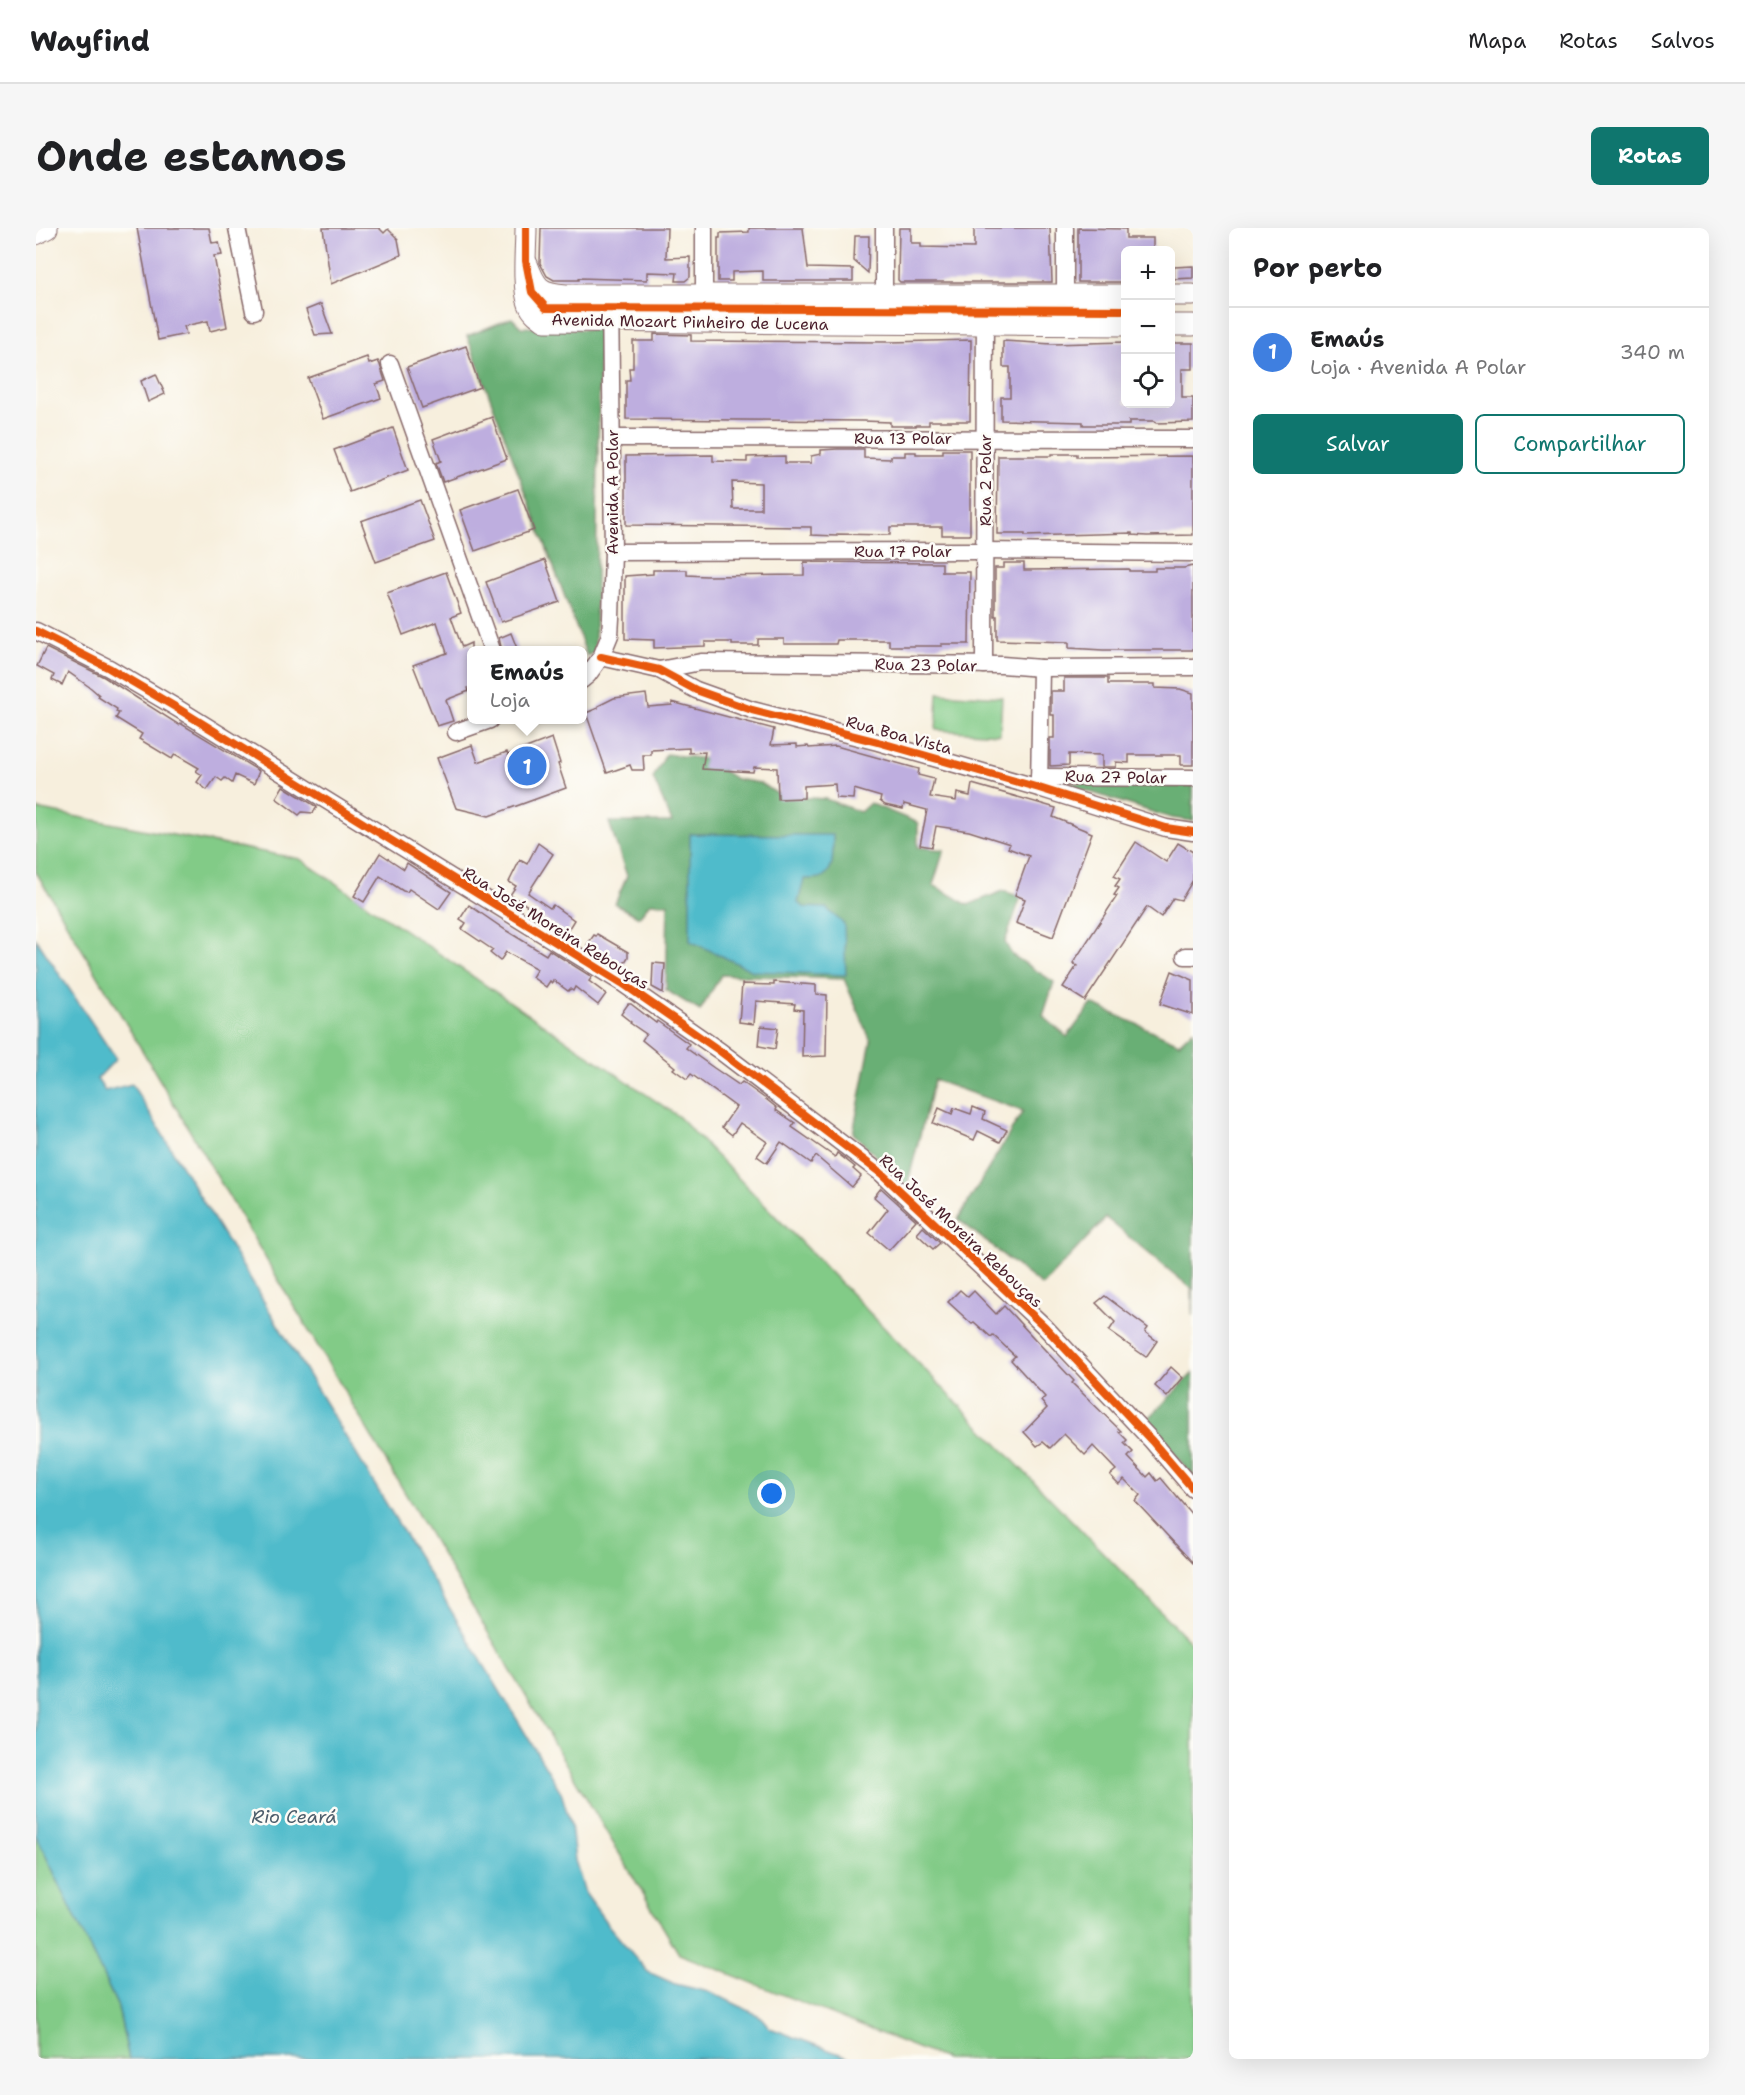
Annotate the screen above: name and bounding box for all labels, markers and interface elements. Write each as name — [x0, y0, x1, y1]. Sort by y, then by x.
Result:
text: Wayfind — [30, 22, 150, 60]
text: Mapa — [1468, 27, 1526, 55]
text: Rotas — [1559, 27, 1618, 55]
text: Salvos — [1651, 27, 1715, 55]
button: Rotas — [1591, 127, 1709, 185]
text: Onde estamos — [36, 128, 347, 184]
map controls — [1121, 246, 1175, 408]
button: + — [1121, 246, 1175, 300]
text: Por perto — [1253, 250, 1382, 285]
button: − — [1121, 300, 1175, 354]
street label: Avenida Mozart Pinheiro de Lucena — [551, 309, 829, 335]
text: Emaús — [1310, 325, 1384, 354]
text: 1 — [1268, 339, 1277, 365]
text: 340 m — [1620, 339, 1685, 365]
button: locate — [1121, 354, 1175, 408]
text: Loja · Avenida A Polar — [1310, 354, 1526, 380]
button: Salvar — [1253, 414, 1463, 474]
button: Compartilhar — [1475, 414, 1685, 474]
street label: Rua 13 Polar — [854, 428, 952, 449]
street label: Avenida A Polar — [602, 429, 623, 555]
street label: Rua 2 Polar — [975, 434, 996, 526]
street label: Rua 17 Polar — [854, 541, 952, 562]
popup — [467, 646, 587, 724]
street label: Rua 23 Polar — [875, 654, 977, 676]
text: Emaús — [490, 658, 564, 687]
text: Loja — [490, 687, 530, 713]
street label: Rua Boa Vista — [844, 711, 954, 759]
pin: 1 — [508, 744, 546, 788]
street label: Rua 27 Polar — [1065, 766, 1167, 788]
street label: Rua José Moreira Rebouças — [459, 862, 653, 994]
street label: Rua José Moreira Rebouças — [875, 1150, 1047, 1312]
your location — [757, 1479, 786, 1508]
water label: Rio Ceará — [251, 1805, 337, 1829]

